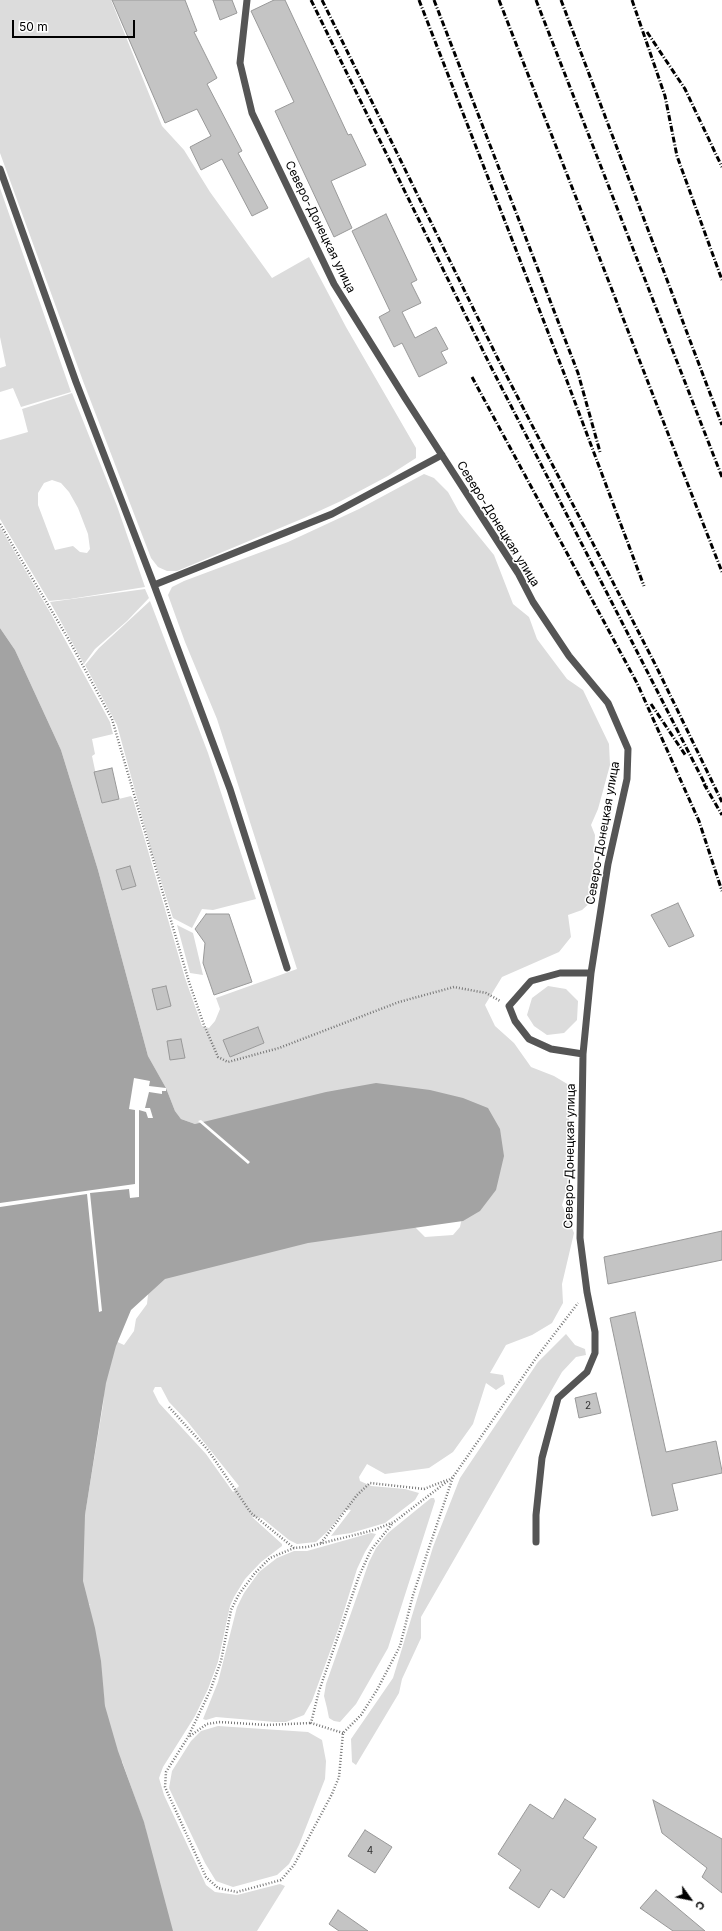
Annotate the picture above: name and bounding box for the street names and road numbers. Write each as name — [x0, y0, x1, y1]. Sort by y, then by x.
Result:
street label: Северо-Донецкая улица — [282, 159, 358, 295]
street label: Северо-Донецкая улица — [453, 459, 543, 589]
street label: Северо-Донецкая улица — [583, 760, 623, 906]
street label: Северо-Донецкая улица — [562, 1083, 578, 1229]

